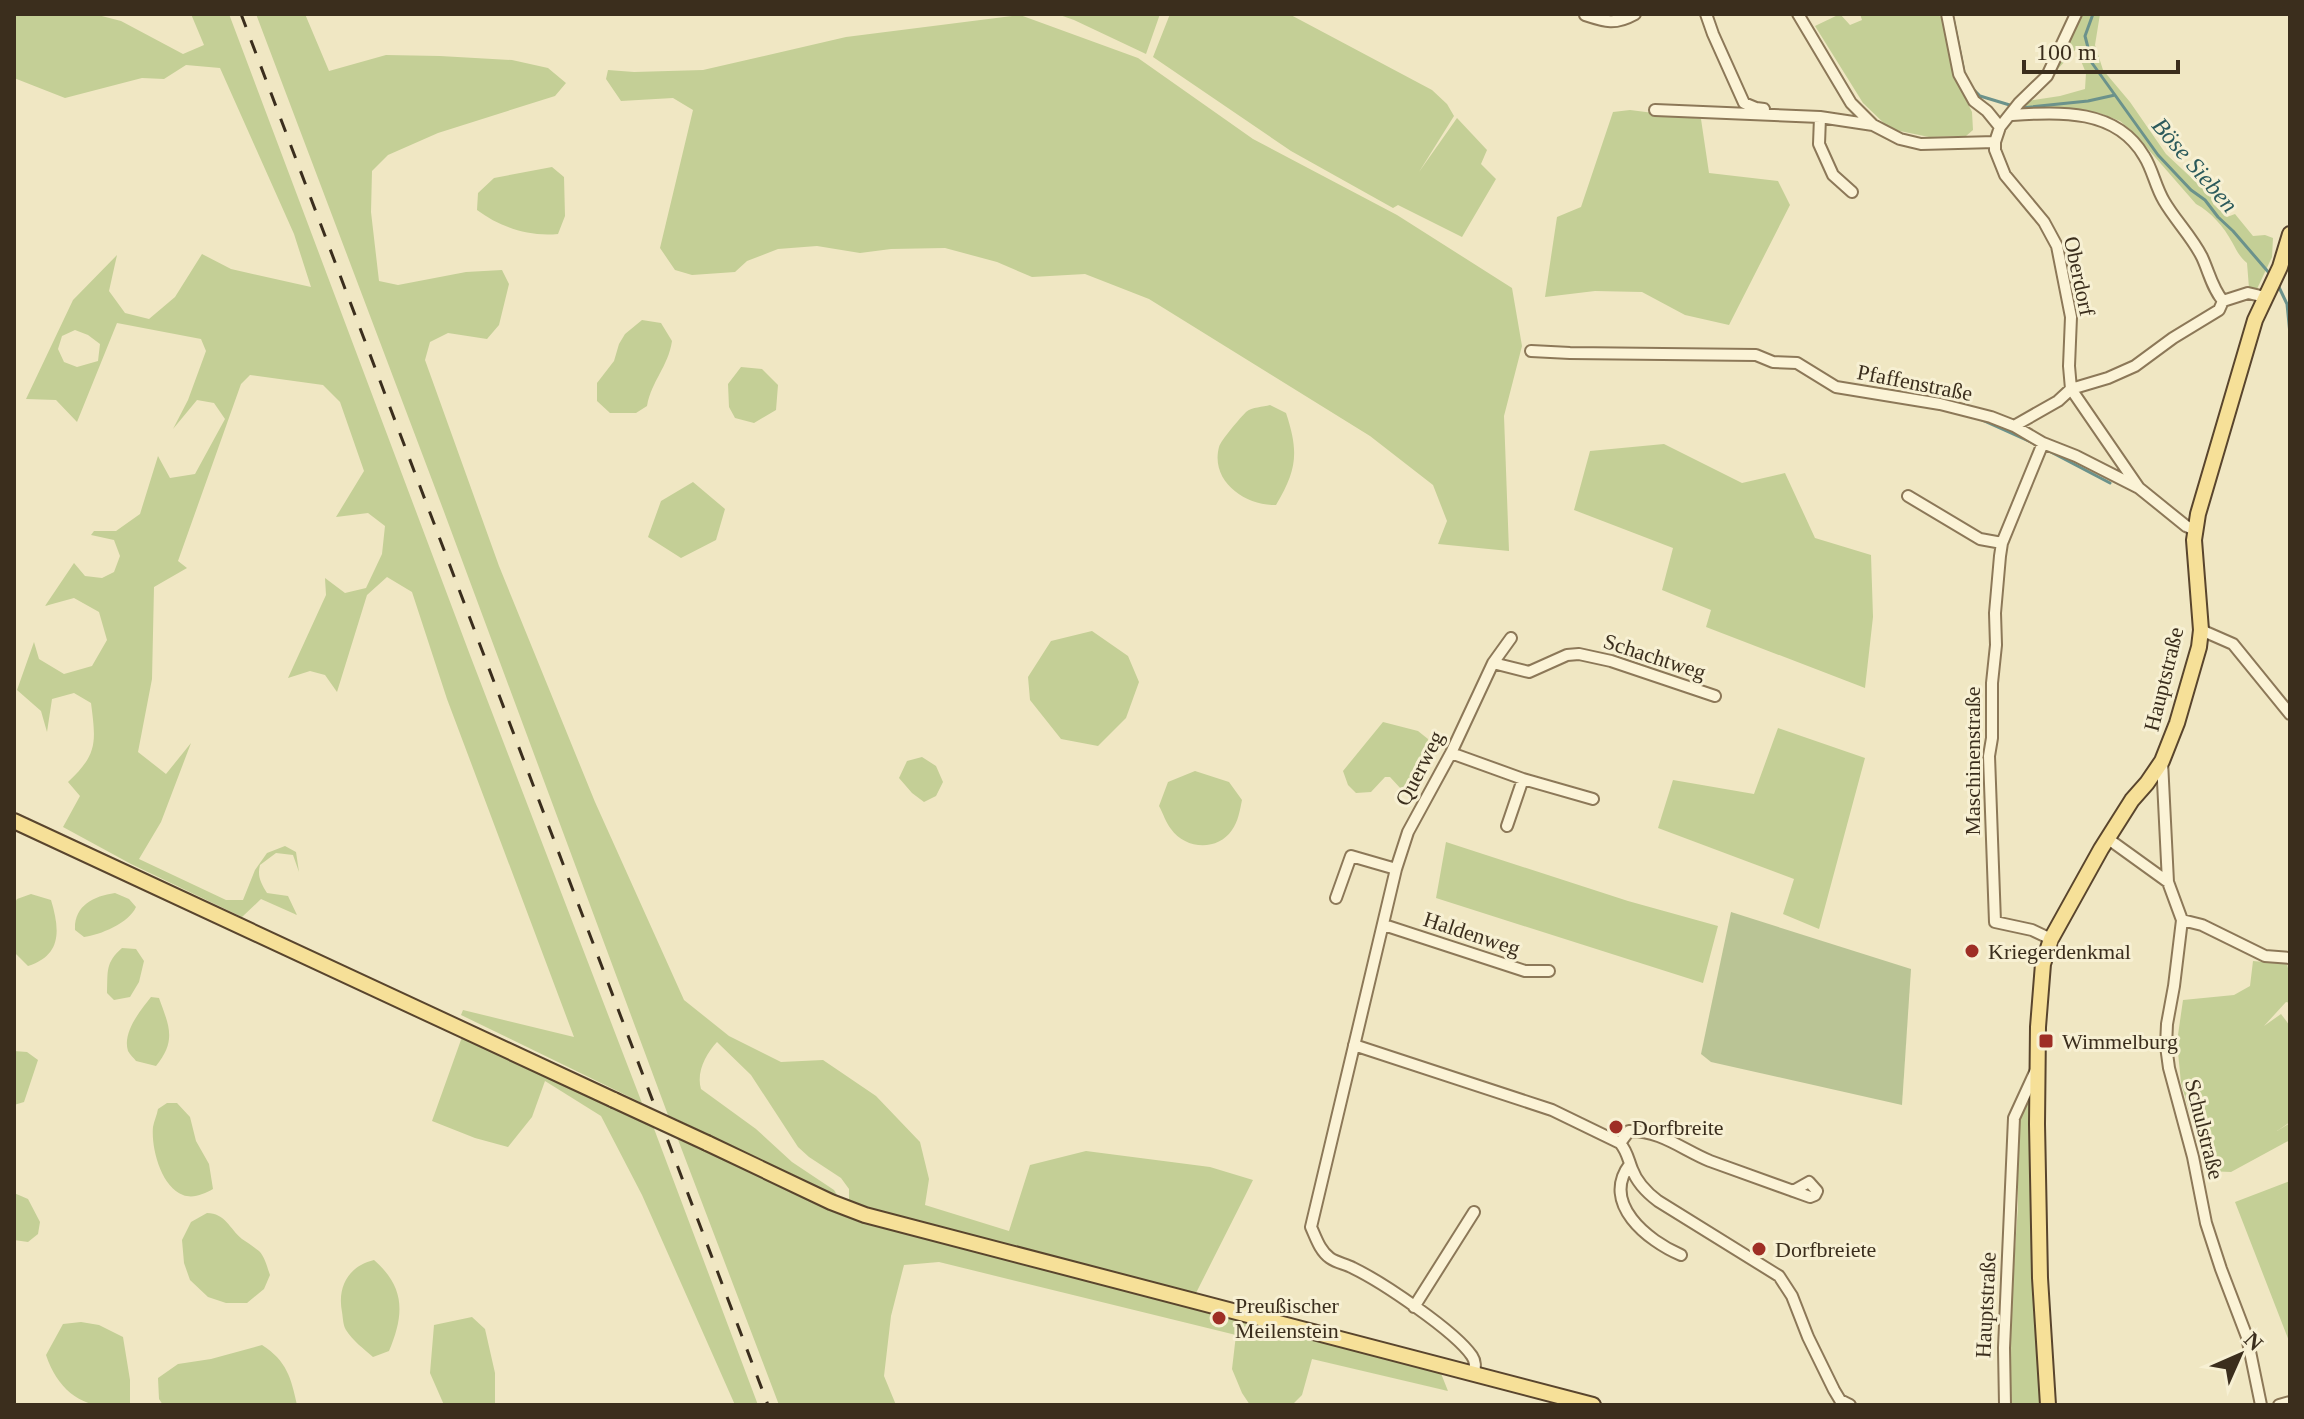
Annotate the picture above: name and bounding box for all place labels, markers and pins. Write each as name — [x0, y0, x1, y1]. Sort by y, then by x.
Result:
place label: Kriegerdenkmal — [1988, 939, 2131, 964]
marker: Kriegerdenkmal — [1963, 942, 1981, 960]
place label: Wimmelburg — [2062, 1029, 2178, 1054]
marker: Wimmelburg — [2037, 1032, 2055, 1050]
place label: Dorfbreite — [1632, 1115, 1724, 1140]
marker: Dorfbreite — [1607, 1118, 1625, 1136]
place label: Dorfbreiete — [1775, 1237, 1876, 1262]
marker: Dorfbreiete — [1750, 1240, 1768, 1258]
place label: Preußischer Meilenstein — [1235, 1293, 1340, 1343]
marker: Preußischer Meilenstein — [1210, 1309, 1228, 1327]

